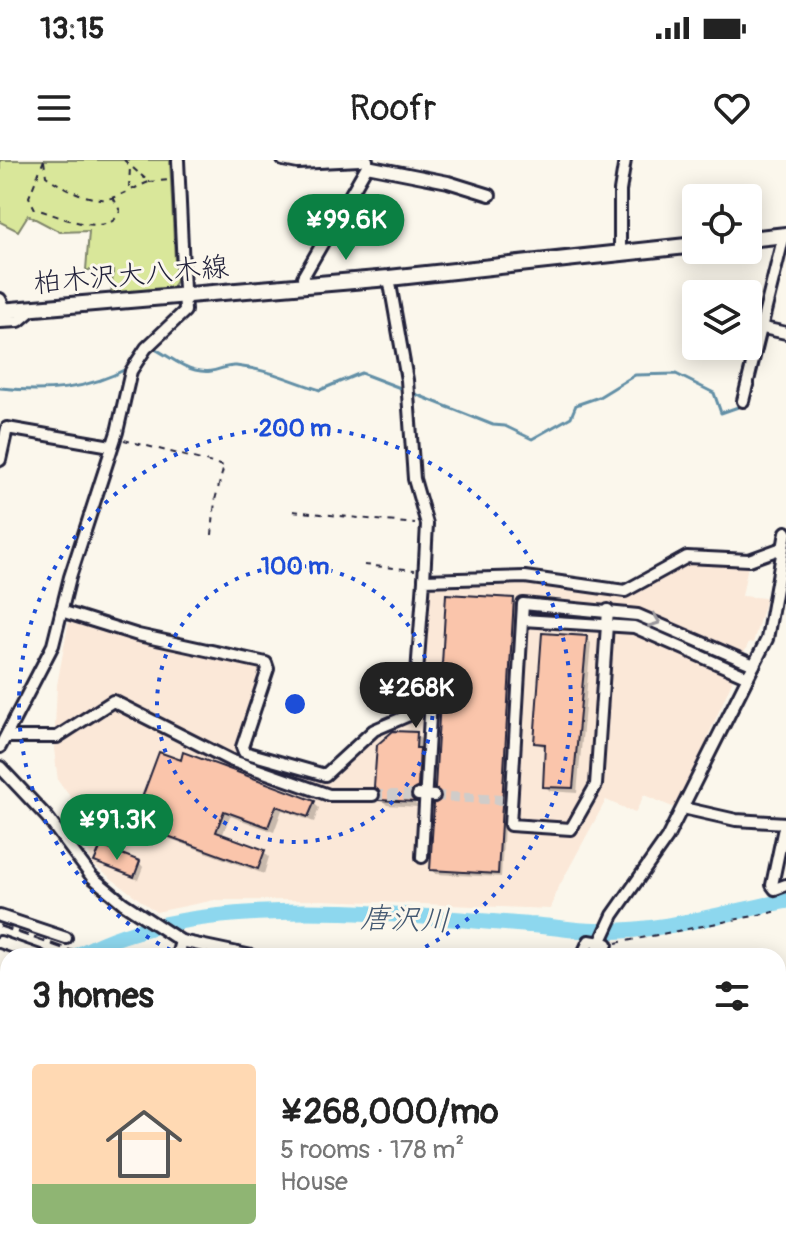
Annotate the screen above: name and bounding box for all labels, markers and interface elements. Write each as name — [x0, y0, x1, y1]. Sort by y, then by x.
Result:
text: 13:15 — [40, 10, 104, 47]
icon: menu — [32, 86, 76, 130]
text: Roofr — [350, 86, 436, 131]
icon: heart — [710, 86, 754, 130]
map controls — [682, 184, 762, 360]
button: locate — [682, 184, 762, 264]
pin: ¥99.6K — [281, 194, 411, 262]
text: ¥99.6K — [305, 204, 387, 236]
street label: 柏木沢大八木線 — [32, 250, 230, 301]
button: layers — [682, 280, 762, 360]
text: 200 m — [259, 414, 331, 443]
text: 100 m — [261, 552, 329, 581]
one-way arrow — [647, 612, 661, 628]
pin: ¥268K — [360, 662, 472, 730]
text: ¥268K — [378, 672, 454, 704]
centre of rings — [281, 690, 309, 718]
pin: ¥91.3K — [52, 794, 182, 862]
text: ¥91.3K — [78, 804, 156, 836]
water label: 唐沢川 — [359, 899, 451, 940]
icon: filters — [710, 974, 754, 1018]
text: 3 homes — [32, 975, 154, 1018]
text: ¥268,000/mo — [280, 1091, 498, 1134]
icon: home — [96, 1096, 192, 1192]
text: 5 rooms · 178 m² — [280, 1134, 464, 1166]
text: House — [280, 1166, 348, 1198]

